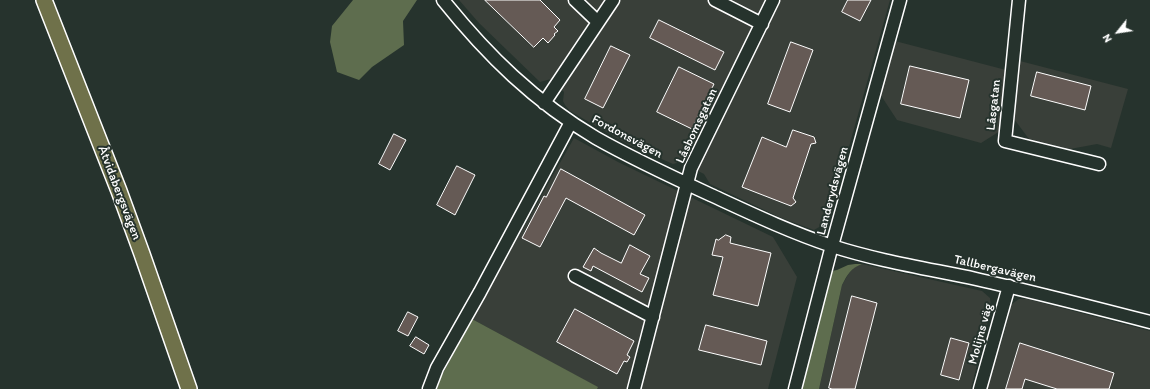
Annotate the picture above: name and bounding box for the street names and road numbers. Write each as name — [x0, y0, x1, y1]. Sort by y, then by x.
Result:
street label: Låsgatan — [984, 79, 1004, 131]
street label: Låsbomsgatan — [673, 86, 721, 166]
street label: Fordonsvägen — [589, 112, 665, 162]
street label: Åtvidabergsvägen — [94, 144, 144, 242]
street label: Landerydsvägen — [814, 145, 852, 237]
street label: Tallbergavägen — [952, 252, 1038, 286]
street label: Molijns väg — [965, 302, 997, 366]

